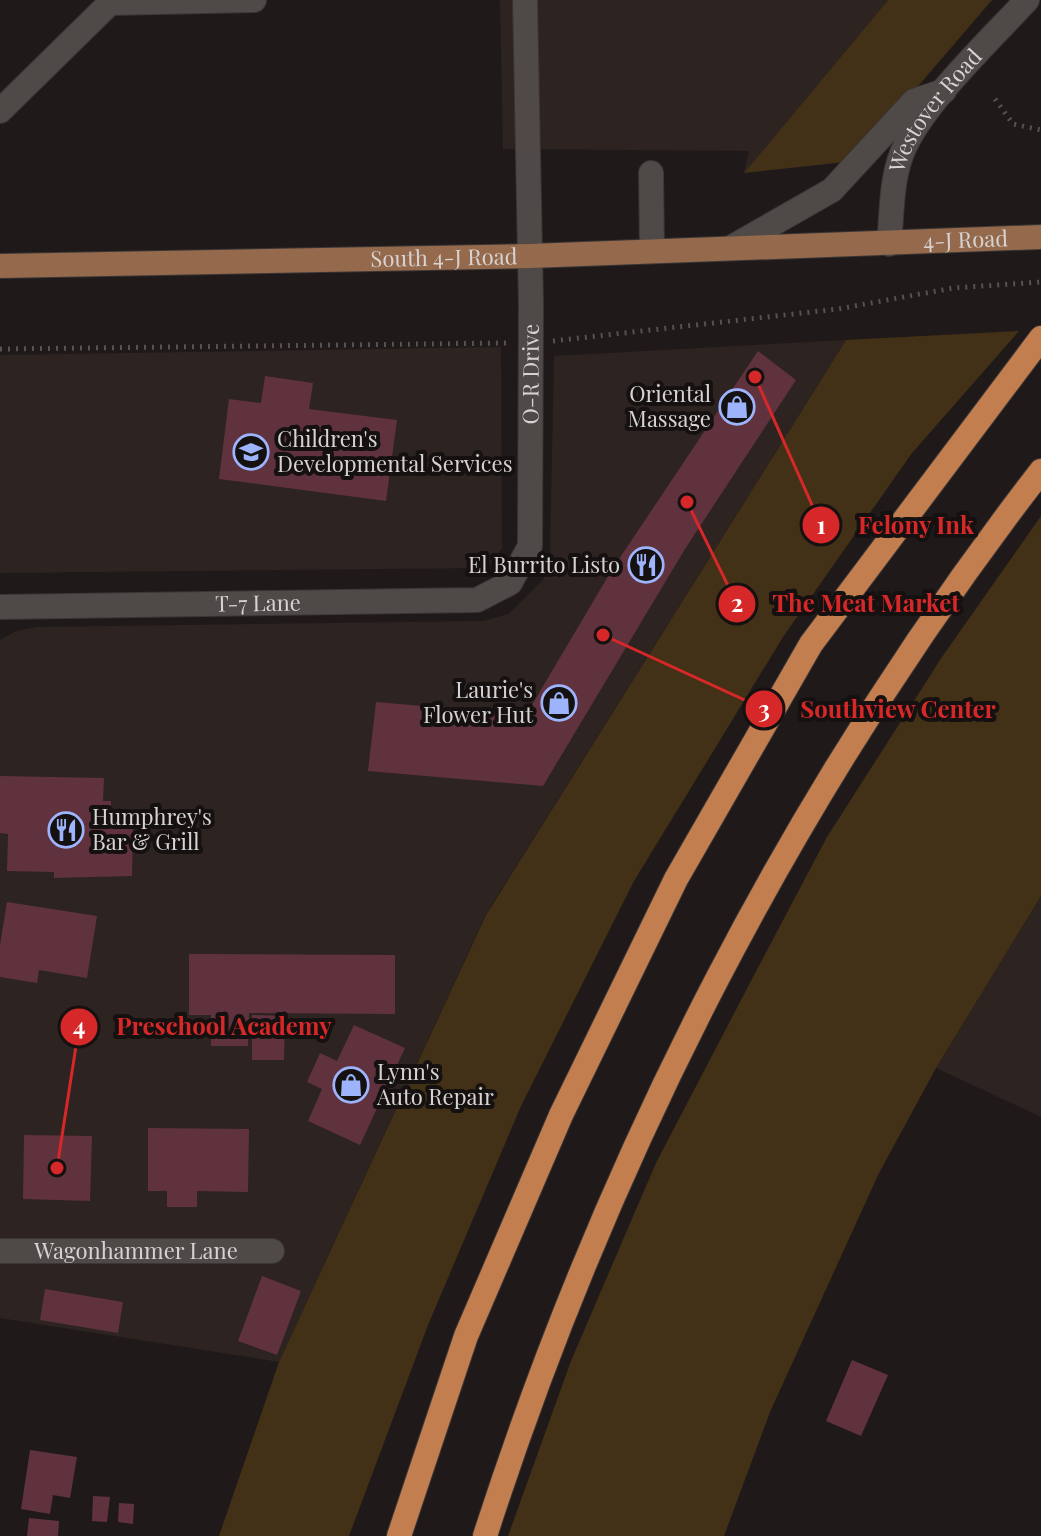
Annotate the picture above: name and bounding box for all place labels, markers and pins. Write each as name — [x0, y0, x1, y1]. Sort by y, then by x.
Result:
place label: Oriental Massage — [628, 378, 711, 433]
shop icon: Oriental Massage — [718, 388, 756, 426]
place label: Children's Developmental Services — [277, 423, 513, 478]
school or university icon: Children's Developmental Services — [232, 433, 270, 471]
callout: Felony Ink — [801, 501, 990, 549]
restaurant icon: El Burrito Listo — [627, 546, 665, 584]
place label: El Burrito Listo — [468, 549, 620, 579]
callout: The Meat Market — [717, 580, 976, 628]
place label: Laurie's Flower Hut — [423, 674, 534, 729]
shop icon: Laurie's Flower Hut — [540, 684, 578, 722]
callout: Southview Center — [744, 685, 1012, 733]
place label: Humphrey's Bar & Grill — [92, 801, 212, 856]
restaurant icon: Humphrey's Bar & Grill — [47, 811, 85, 849]
callout: Preschool Academy — [59, 1003, 348, 1051]
place label: Lynn's Auto Repair — [376, 1056, 494, 1111]
shop icon: Lynn's Auto Repair — [332, 1066, 370, 1104]

